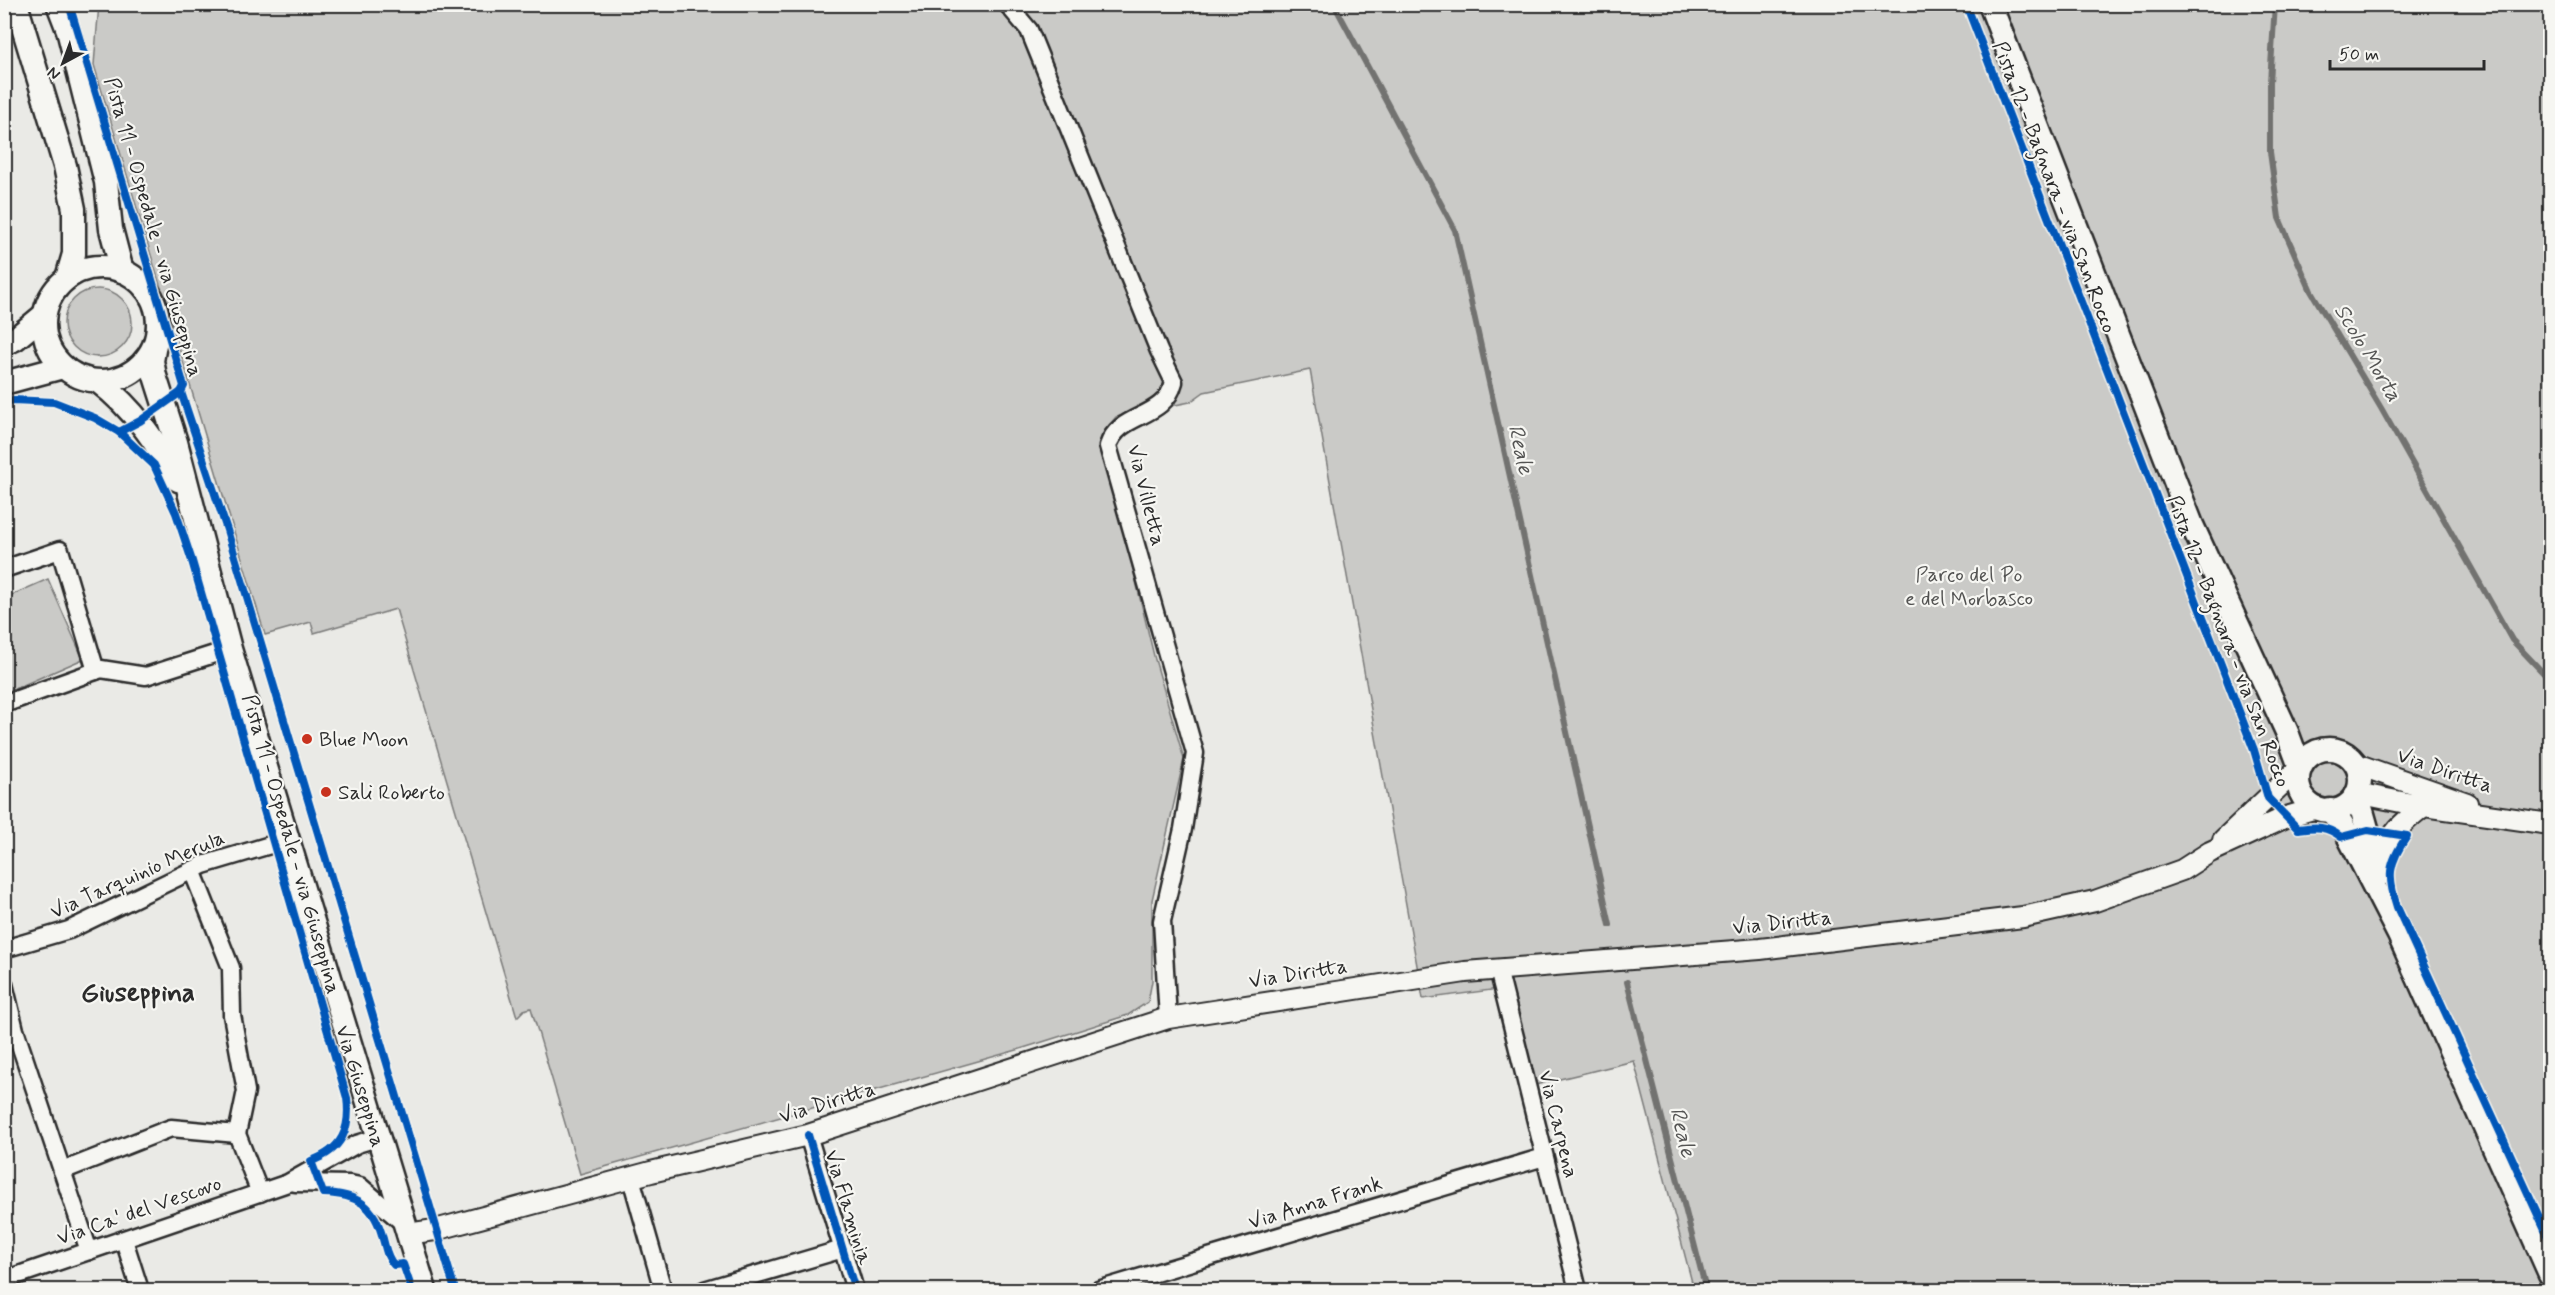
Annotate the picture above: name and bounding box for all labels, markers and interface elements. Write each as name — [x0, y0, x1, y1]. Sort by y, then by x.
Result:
north arrow — [33, 33, 93, 93]
scale bar — [2330, 33, 2484, 71]
street label: Pista 12 - Bagnara - via San Rocco — [1984, 37, 2123, 338]
text: 50 m — [2339, 43, 2379, 67]
text: N — [43, 62, 65, 85]
street label: Pista 11 - Ospedale - via Giuseppina — [97, 74, 209, 380]
water label: Scolo Morta — [2327, 299, 2407, 407]
water label: Reale — [1501, 422, 1539, 478]
street label: Via Villetta — [1120, 442, 1172, 549]
street label: Pista 12 - Bagnara - via San Rocco — [2158, 491, 2297, 792]
park label: Parco del Po e del Morbasco — [1905, 561, 2033, 613]
street label: Pista 11 - Ospedale - via Giuseppina — [235, 691, 347, 997]
place label: Blue Moon — [319, 726, 409, 754]
marker: Blue Moon — [300, 732, 314, 746]
street label: Via Diritta — [2393, 742, 2496, 800]
place label: Sali Roberto — [338, 779, 445, 807]
marker: Sali Roberto — [319, 785, 333, 799]
street label: Via Tarquinio Merula — [46, 824, 229, 926]
street label: Via Diritta — [1731, 904, 1833, 942]
street label: Via Diritta — [1247, 952, 1349, 996]
district label: Giuseppina — [81, 976, 195, 1011]
street label: Via Giuseppina — [328, 1022, 392, 1151]
street label: Via Carpena — [1531, 1067, 1585, 1181]
street label: Via Diritta — [776, 1075, 879, 1131]
water label: Reale — [1662, 1105, 1702, 1161]
street label: Via Flaminia — [817, 1146, 879, 1269]
street label: Via Anna Frank — [1245, 1169, 1386, 1237]
street label: Via Ca' del Vescovo — [53, 1170, 225, 1252]

